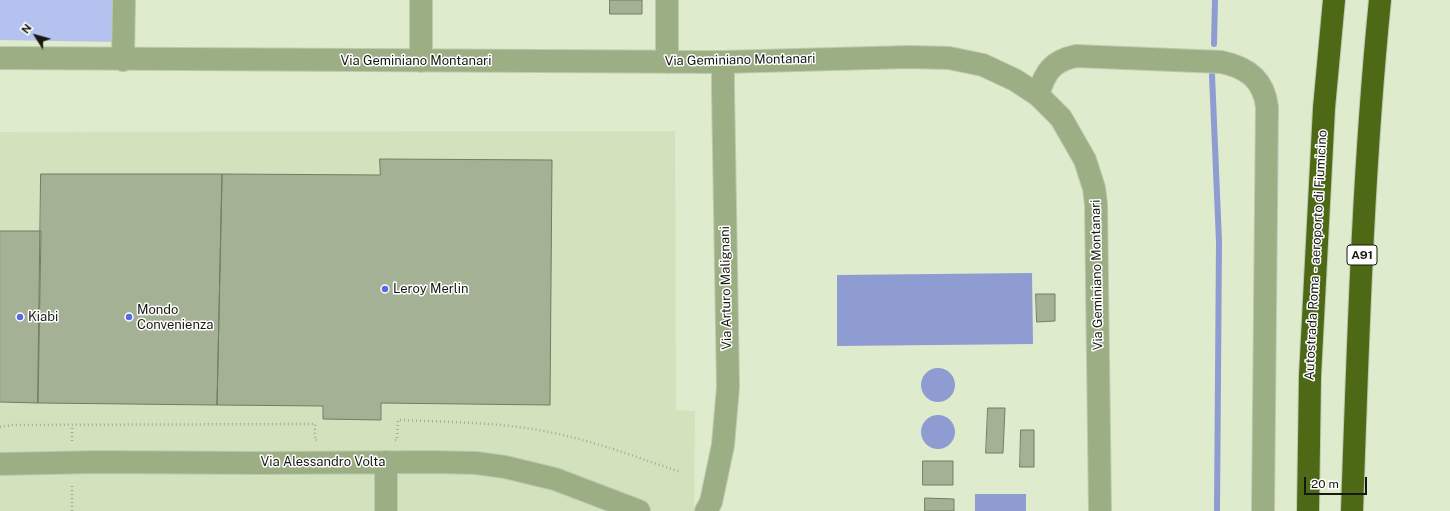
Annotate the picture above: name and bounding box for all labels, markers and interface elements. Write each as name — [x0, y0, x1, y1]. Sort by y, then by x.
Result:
north arrow — [16, 16, 56, 56]
text: N — [19, 22, 34, 36]
street label: Via Geminiano Montanari — [664, 51, 816, 69]
street label: Via Geminiano Montanari — [341, 53, 491, 69]
street label: Autostrada Roma - aeroporto di Fiumicino — [1302, 129, 1330, 381]
street label: Via Geminiano Montanari — [1088, 199, 1106, 351]
street label: Via Arturo Malignani — [717, 226, 735, 350]
road number: A91 — [1347, 245, 1377, 265]
place label: Leroy Merlin — [393, 281, 469, 297]
marker: Leroy Merlin — [380, 284, 390, 294]
place label: Mondo Convenienza — [137, 302, 213, 333]
place label: Kiabi — [28, 309, 58, 325]
marker: Kiabi — [15, 312, 25, 322]
marker: Mondo Convenienza — [124, 312, 134, 322]
street label: Via Alessandro Volta — [261, 454, 385, 470]
scale bar — [1306, 469, 1369, 495]
text: 20 m — [1311, 477, 1339, 491]

